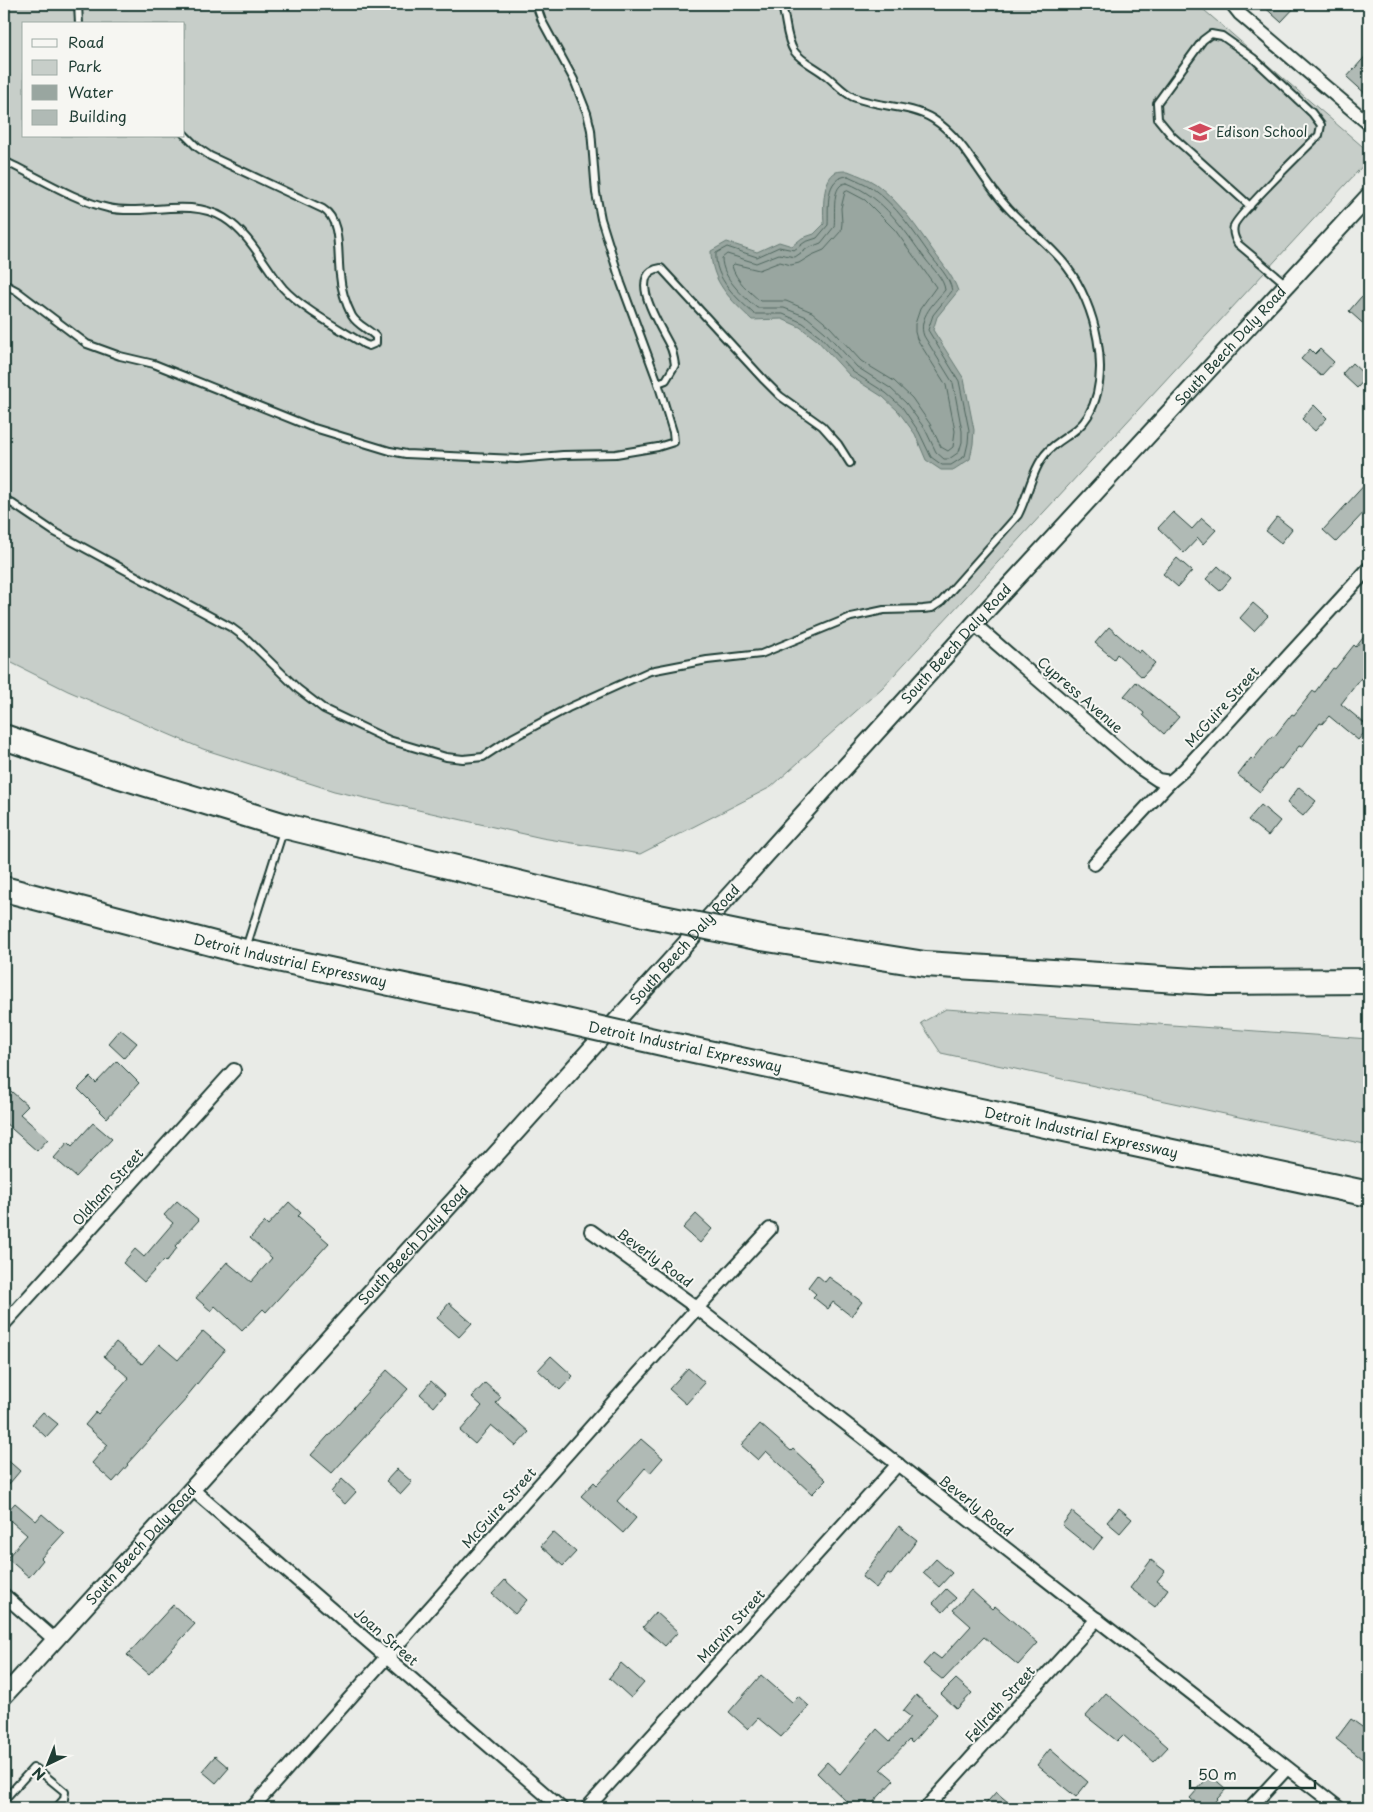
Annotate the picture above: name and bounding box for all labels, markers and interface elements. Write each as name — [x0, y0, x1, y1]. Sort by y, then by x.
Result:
legend — [22, 22, 185, 138]
text: Road — [68, 30, 104, 53]
text: Park — [68, 54, 102, 77]
text: Water — [68, 80, 113, 103]
text: Building — [68, 104, 127, 127]
school or university icon: Edison School — [1187, 119, 1213, 145]
place label: Edison School — [1216, 121, 1308, 142]
street label: South Beech Daly Road — [1170, 281, 1291, 410]
street label: South Beech Daly Road — [896, 579, 1016, 708]
street label: Cypress Avenue — [1033, 652, 1128, 738]
street label: McGuire Street — [1180, 661, 1264, 752]
street label: South Beech Daly Road — [625, 880, 744, 1009]
street label: Detroit Industrial Expressway — [191, 928, 389, 992]
street label: Detroit Industrial Expressway — [586, 1016, 784, 1077]
street label: Detroit Industrial Expressway — [982, 1101, 1180, 1163]
street label: Oldham Street — [67, 1143, 148, 1230]
street label: South Beech Daly Road — [353, 1180, 473, 1309]
street label: Beverly Road — [613, 1223, 697, 1292]
street label: McGuire Street — [457, 1462, 541, 1553]
street label: Beverly Road — [935, 1470, 1018, 1541]
street label: South Beech Daly Road — [81, 1480, 201, 1609]
street label: Marvin Street — [692, 1584, 770, 1667]
street label: Joan Street — [350, 1603, 423, 1671]
street label: Fellrath Street — [960, 1661, 1040, 1746]
north arrow — [22, 1740, 72, 1790]
scale bar — [1190, 1757, 1316, 1789]
text: N — [28, 1762, 50, 1785]
text: 50 m — [1198, 1762, 1237, 1785]

